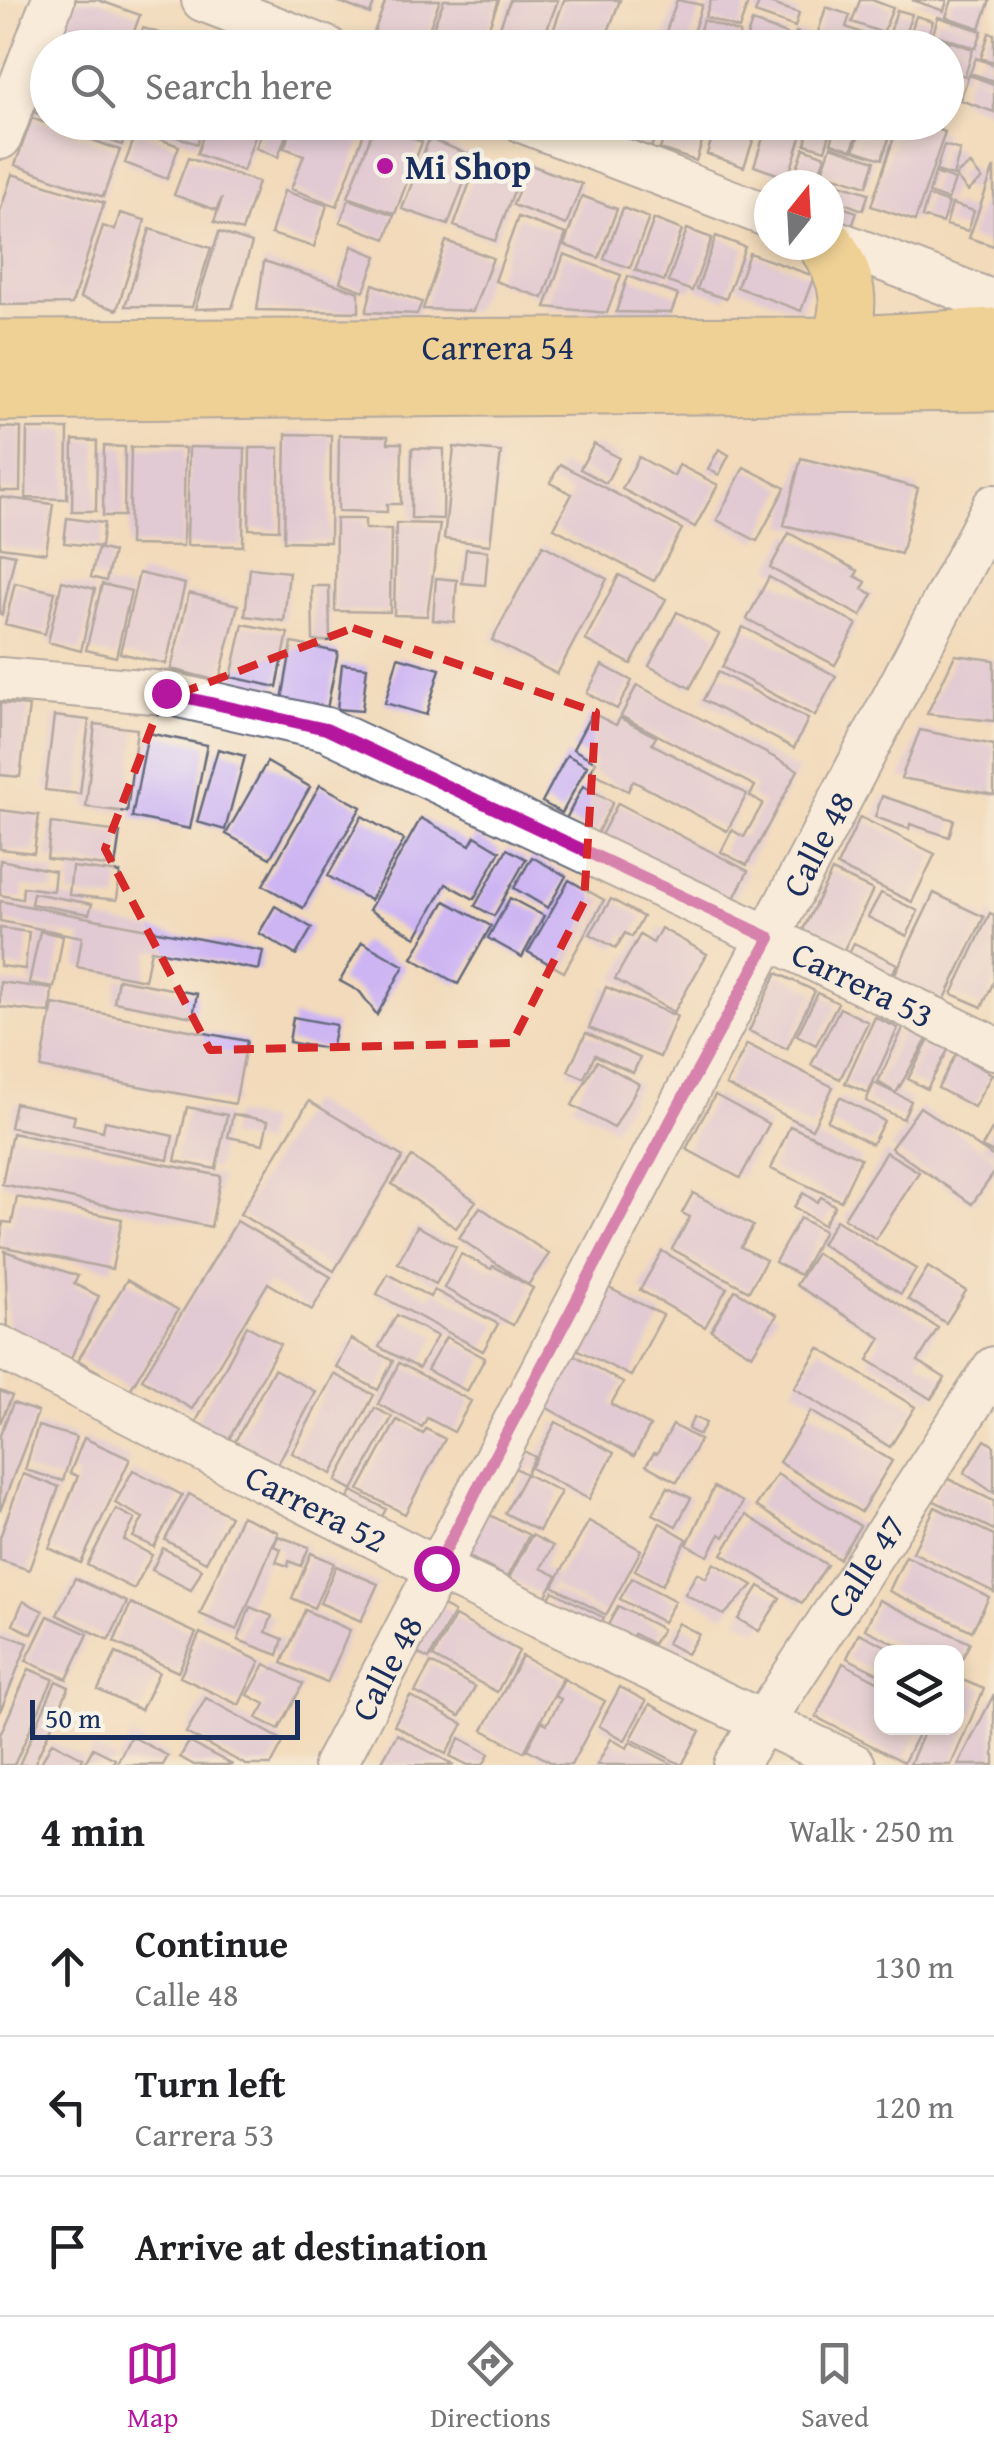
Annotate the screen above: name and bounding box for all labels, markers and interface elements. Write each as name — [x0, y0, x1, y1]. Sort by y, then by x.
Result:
search box — [30, 30, 964, 140]
text: Search here — [145, 57, 333, 113]
icon: search — [65, 58, 120, 113]
place label: Mi Shop — [405, 141, 531, 192]
marker: Mi Shop — [374, 155, 396, 177]
north arrow — [754, 170, 844, 260]
street label: Carrera 54 — [422, 320, 574, 372]
route end — [144, 671, 190, 717]
street label: Calle 48 — [768, 782, 866, 906]
street label: Carrera 53 — [783, 927, 943, 1040]
street label: Carrera 52 — [237, 1450, 396, 1565]
street label: Calle 47 — [813, 1504, 917, 1627]
route start — [414, 1546, 460, 1592]
street label: Calle 48 — [337, 1606, 435, 1729]
map controls — [874, 1645, 964, 1735]
button: layers — [874, 1645, 964, 1735]
scale bar — [30, 1695, 300, 1740]
text: 50 m — [45, 1697, 101, 1738]
text: 4 min — [40, 1800, 145, 1861]
text: Walk · 250 m — [789, 1807, 954, 1854]
text: Continue — [135, 1915, 288, 1971]
icon: ahead — [40, 1939, 95, 1994]
text: 130 m — [875, 1943, 954, 1990]
text: Calle 48 — [135, 1971, 238, 2018]
text: Turn left — [135, 2055, 286, 2111]
icon: left — [40, 2079, 95, 2134]
text: 120 m — [875, 2083, 954, 2130]
text: Carrera 53 — [135, 2111, 274, 2158]
text: Arrive at destination — [135, 2218, 488, 2274]
icon: arrive — [40, 2219, 95, 2274]
tab: Map — [125, 2336, 180, 2437]
tab: Directions — [430, 2336, 551, 2437]
tab: Saved — [801, 2336, 869, 2437]

